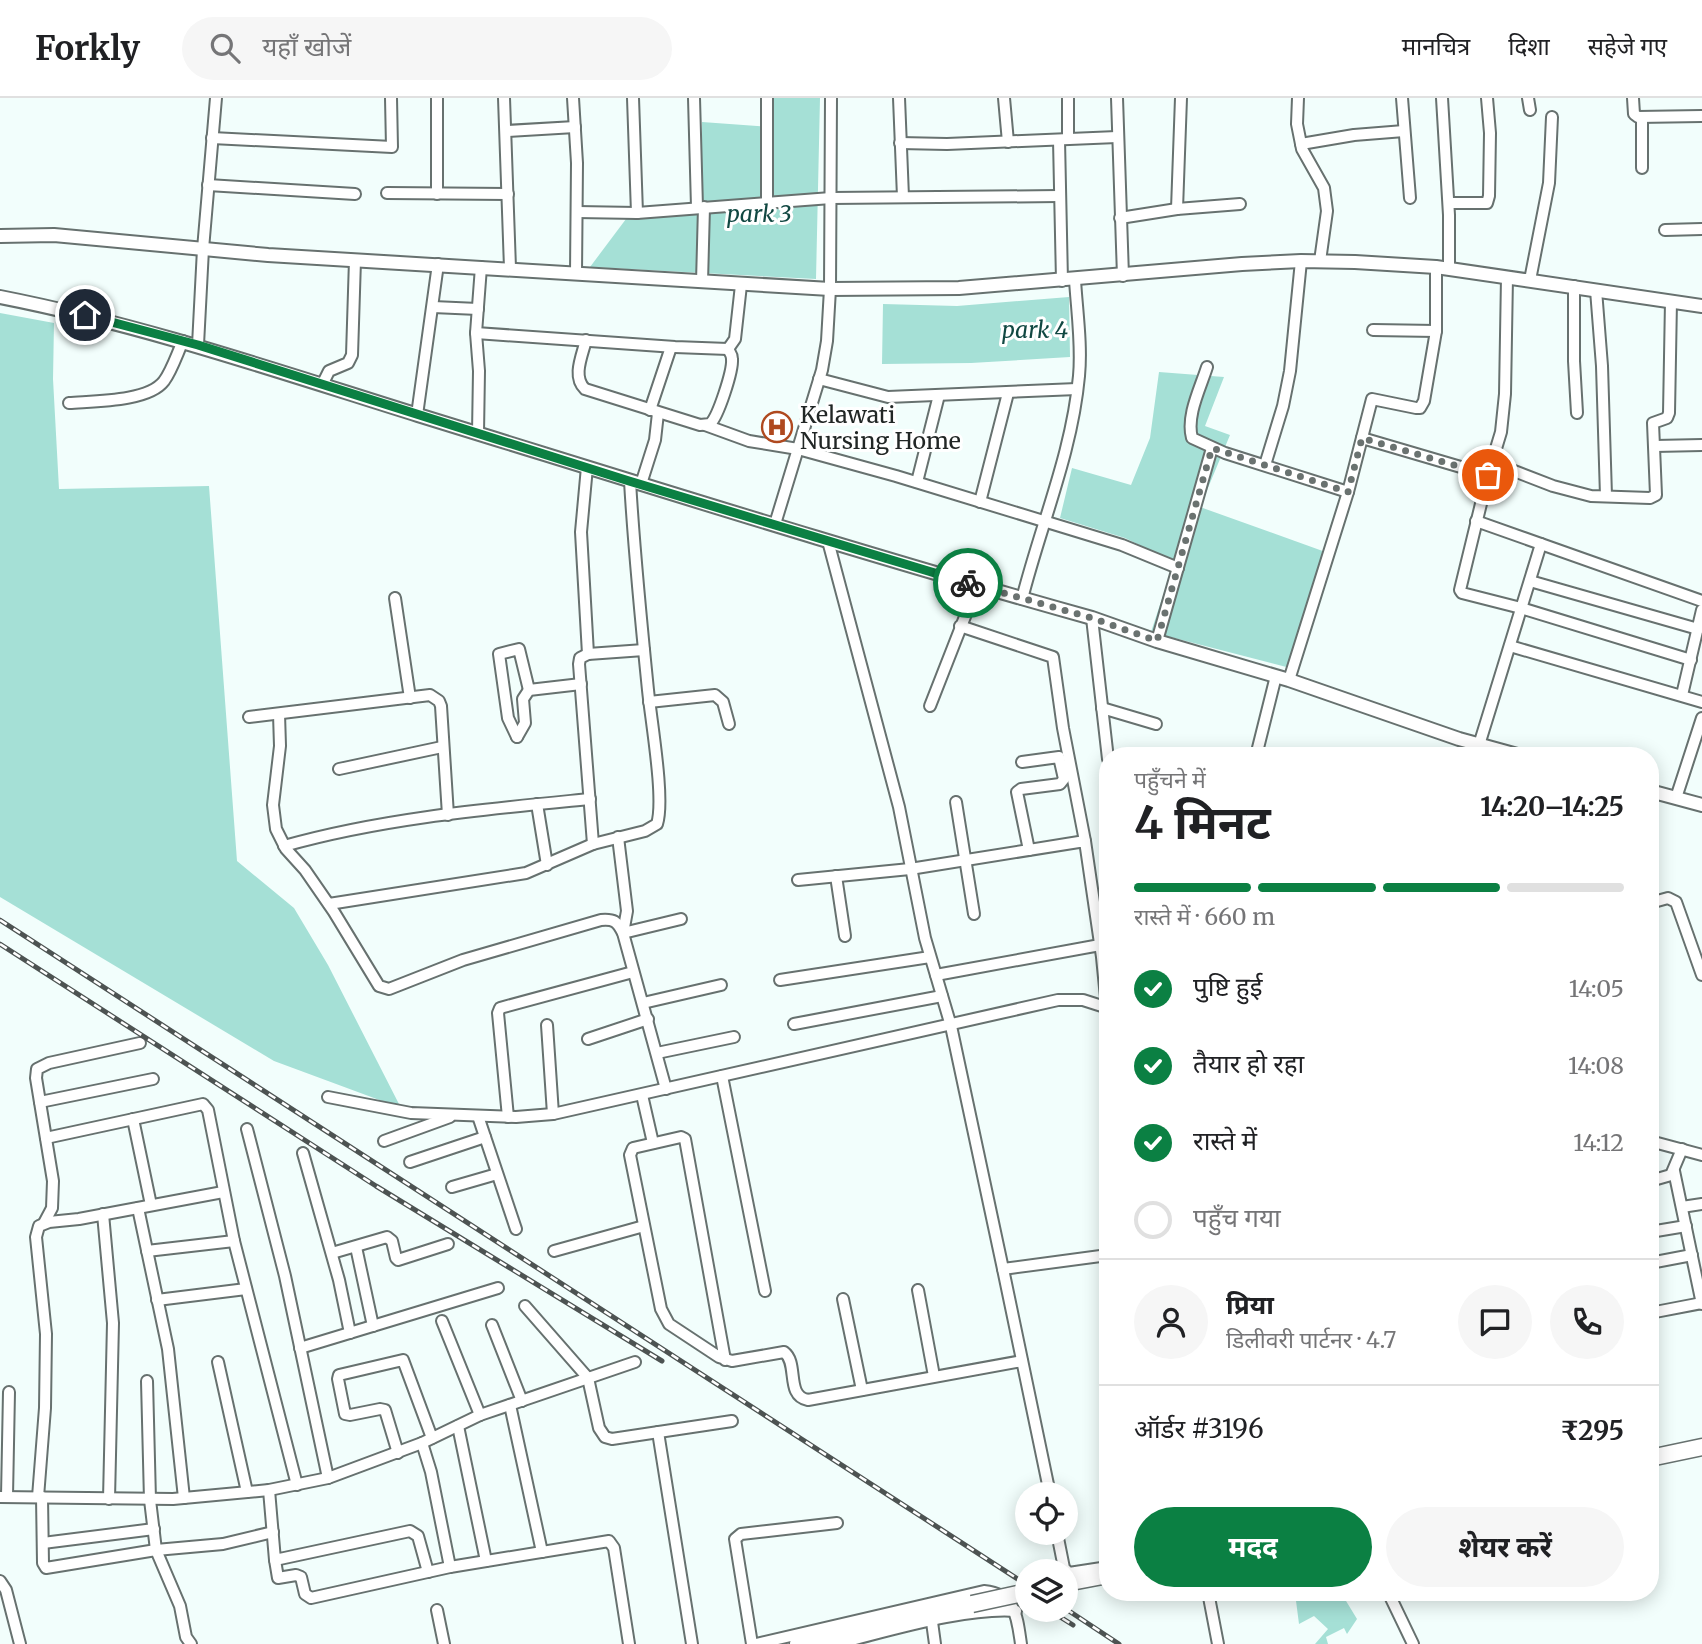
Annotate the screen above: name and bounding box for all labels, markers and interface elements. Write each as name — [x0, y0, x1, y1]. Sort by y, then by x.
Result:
search box — [182, 17, 672, 80]
text: Forkly — [35, 28, 140, 69]
icon: search — [206, 29, 244, 67]
text: यहाँ खोजें — [262, 30, 351, 63]
text: मानचित्र — [1402, 31, 1470, 62]
text: दिशा — [1508, 31, 1550, 62]
text: सहेजे गए — [1588, 31, 1667, 62]
park label: park 3 — [727, 199, 791, 228]
pin — [55, 285, 115, 345]
icon: home — [66, 296, 104, 334]
park label: park 4 — [1002, 315, 1069, 344]
place label: Kelawati Nursing Home — [800, 400, 961, 455]
hospital icon: Kelawati Nursing Home — [760, 410, 794, 444]
pin — [1458, 445, 1518, 505]
icon: bag — [1469, 456, 1507, 494]
courier — [933, 548, 1003, 618]
icon: bike — [949, 564, 987, 602]
text: पहुँचने में — [1134, 765, 1206, 794]
text: 14:20–14:25 — [1480, 790, 1624, 823]
text: 4 मिनट — [1134, 794, 1271, 852]
text: रास्ते में · 660 m — [1134, 902, 1275, 931]
icon: check — [1134, 970, 1172, 1008]
text: पुष्टि हुई — [1193, 970, 1262, 1003]
text: 14:05 — [1569, 974, 1624, 1003]
icon: check — [1134, 1047, 1172, 1085]
text: तैयार हो रहा — [1193, 1047, 1304, 1080]
text: 14:08 — [1568, 1051, 1624, 1080]
icon: check — [1134, 1124, 1172, 1162]
text: रास्ते में — [1193, 1124, 1257, 1157]
text: 14:12 — [1573, 1128, 1624, 1157]
text: पहुँच गया — [1193, 1201, 1281, 1234]
button: person — [1134, 1285, 1208, 1359]
button: chat — [1458, 1285, 1532, 1359]
button: phone — [1550, 1285, 1624, 1359]
text: प्रिया — [1226, 1288, 1274, 1321]
text: डिलीवरी पार्टनर · 4.7 — [1226, 1325, 1396, 1354]
text: ऑर्डर #3196 — [1134, 1412, 1264, 1445]
text: ₹295 — [1560, 1414, 1624, 1447]
map controls — [1015, 1482, 1078, 1622]
button: locate — [1015, 1482, 1078, 1545]
button: मदद — [1134, 1507, 1372, 1587]
button: शेयर करें — [1386, 1507, 1624, 1587]
button: layers — [1015, 1559, 1078, 1622]

